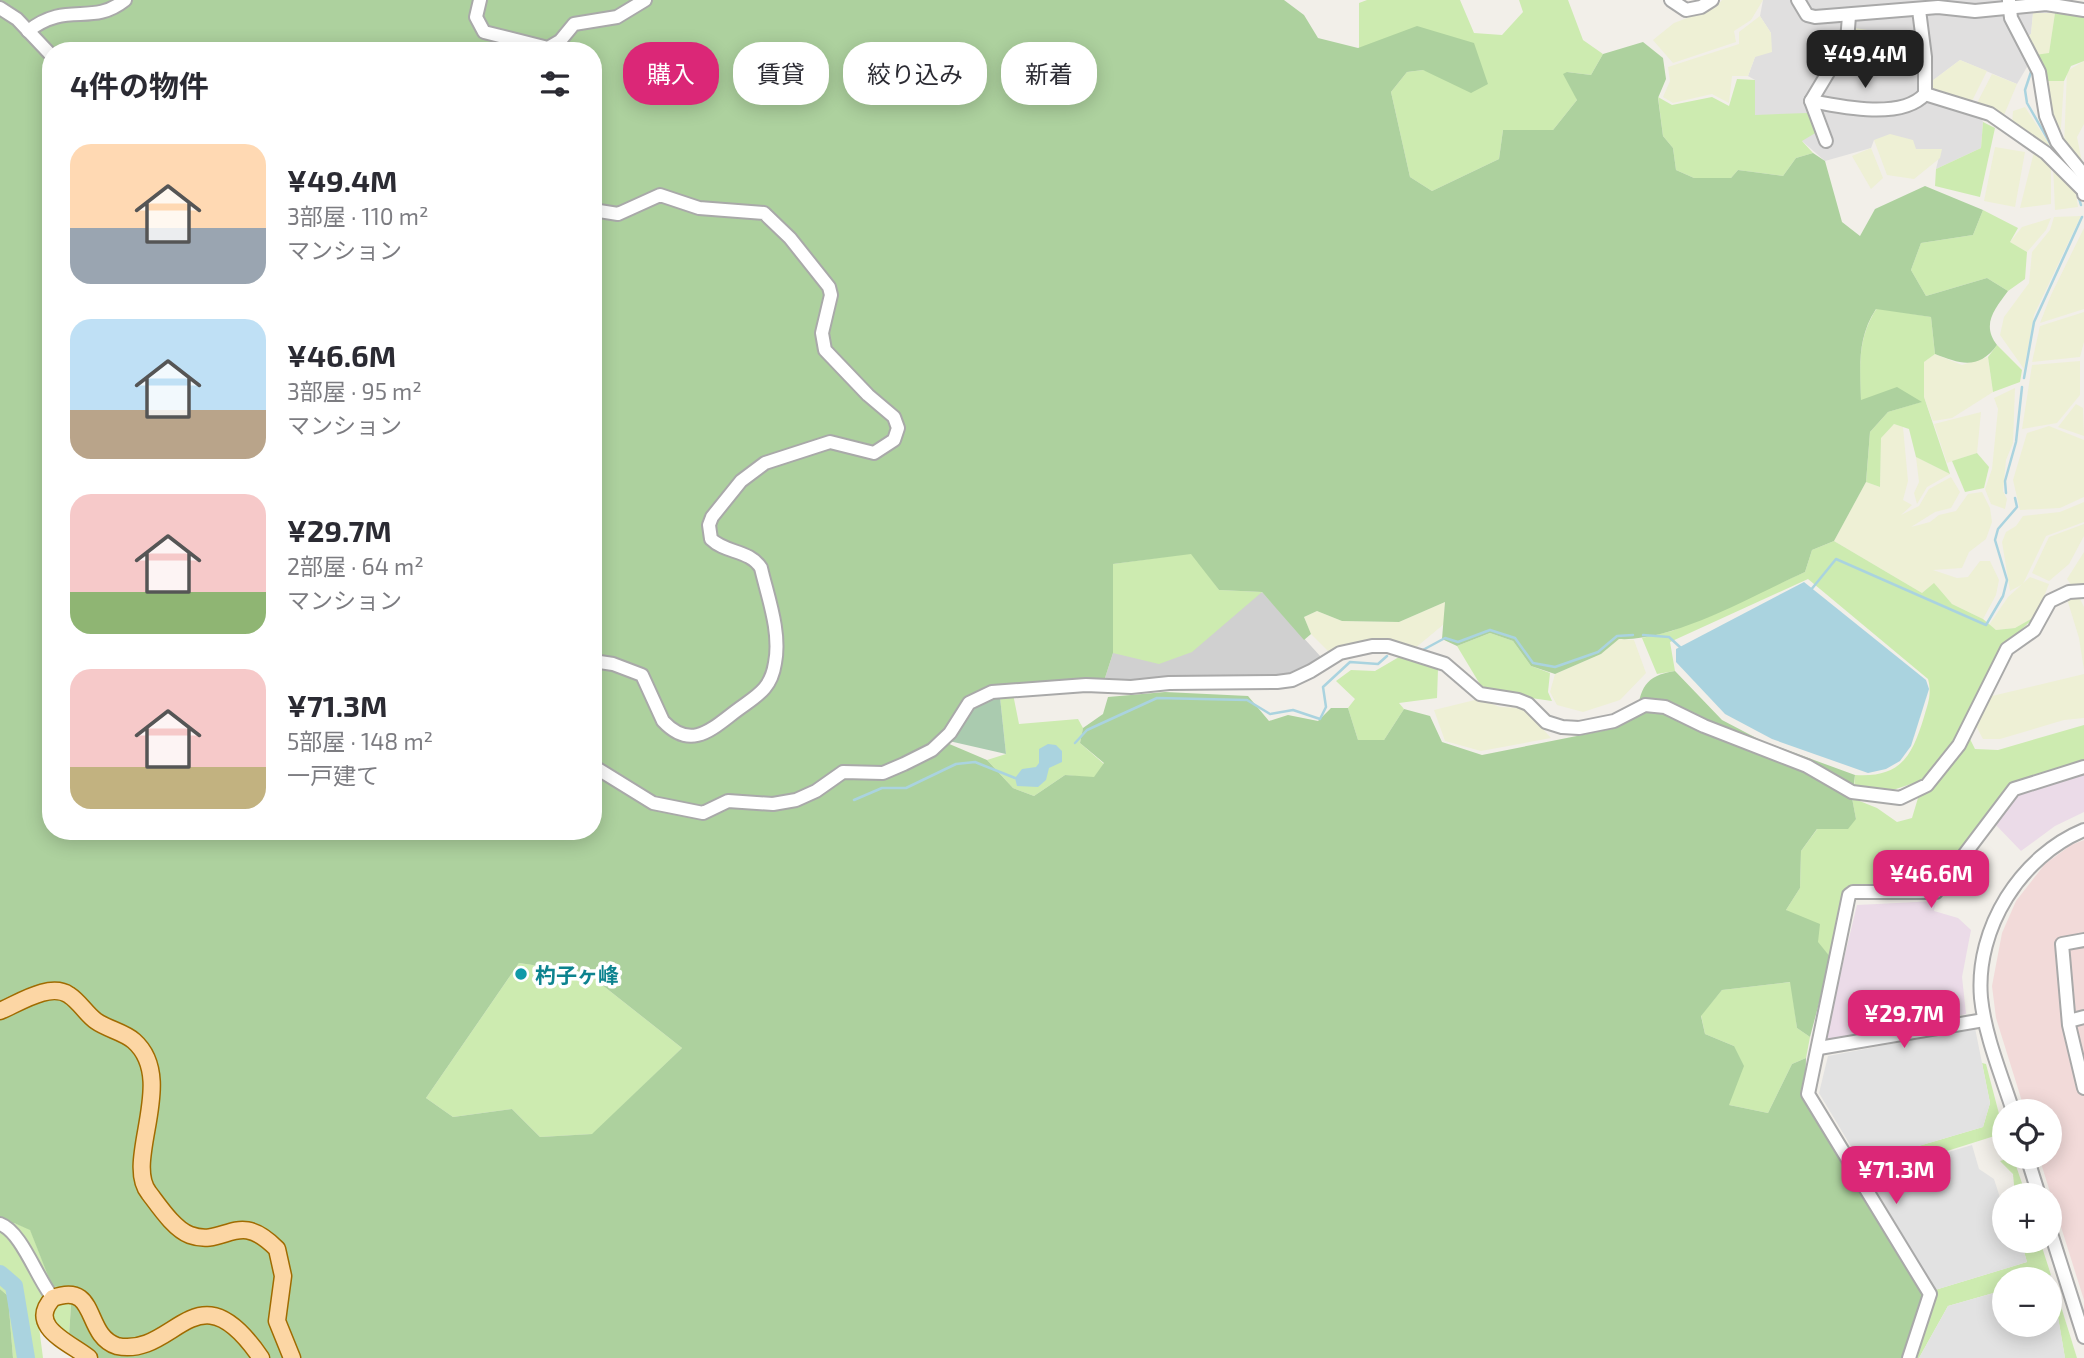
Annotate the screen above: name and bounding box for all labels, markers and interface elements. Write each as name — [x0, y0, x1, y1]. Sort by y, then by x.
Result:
pin: ¥49.4M — [1808, 31, 1922, 90]
text: ¥49.4M — [1823, 39, 1907, 67]
chip: 購入 — [623, 42, 719, 105]
chip: 賃貸 — [733, 42, 829, 105]
chip: 絞り込み — [843, 42, 987, 105]
chip: 新着 — [1001, 42, 1097, 105]
icon: filters — [536, 65, 574, 103]
text: 4件の物件 — [70, 67, 209, 103]
text: ¥49.4M — [287, 162, 397, 198]
icon: home — [126, 172, 210, 256]
text: 3部屋 · 110 m² — [287, 202, 428, 230]
text: マンション — [287, 236, 402, 264]
text: ¥46.6M — [287, 337, 396, 373]
icon: home — [126, 347, 210, 431]
text: 3部屋 · 95 m² — [287, 377, 422, 405]
text: マンション — [287, 411, 402, 439]
text: ¥29.7M — [287, 512, 392, 548]
icon: home — [126, 522, 210, 606]
text: 2部屋 · 64 m² — [287, 552, 424, 580]
text: マンション — [287, 586, 402, 614]
text: ¥71.3M — [287, 687, 388, 723]
icon: home — [126, 697, 210, 781]
text: 5部屋 · 148 m² — [287, 727, 433, 755]
text: 一戸建て — [287, 761, 379, 789]
pin: ¥46.6M — [1874, 850, 1988, 910]
text: ¥46.6M — [1889, 859, 1973, 887]
place label: 杓子ヶ峰 — [535, 962, 619, 987]
marker: 杓子ヶ峰 — [513, 966, 529, 982]
pin: ¥29.7M — [1847, 990, 1961, 1050]
text: ¥29.7M — [1864, 999, 1944, 1027]
map controls — [1992, 1099, 2062, 1337]
button: locate — [1992, 1099, 2062, 1169]
pin: ¥71.3M — [1839, 1146, 1953, 1206]
text: ¥71.3M — [1857, 1155, 1935, 1183]
button: + — [1992, 1183, 2062, 1253]
button: − — [1992, 1267, 2062, 1337]

